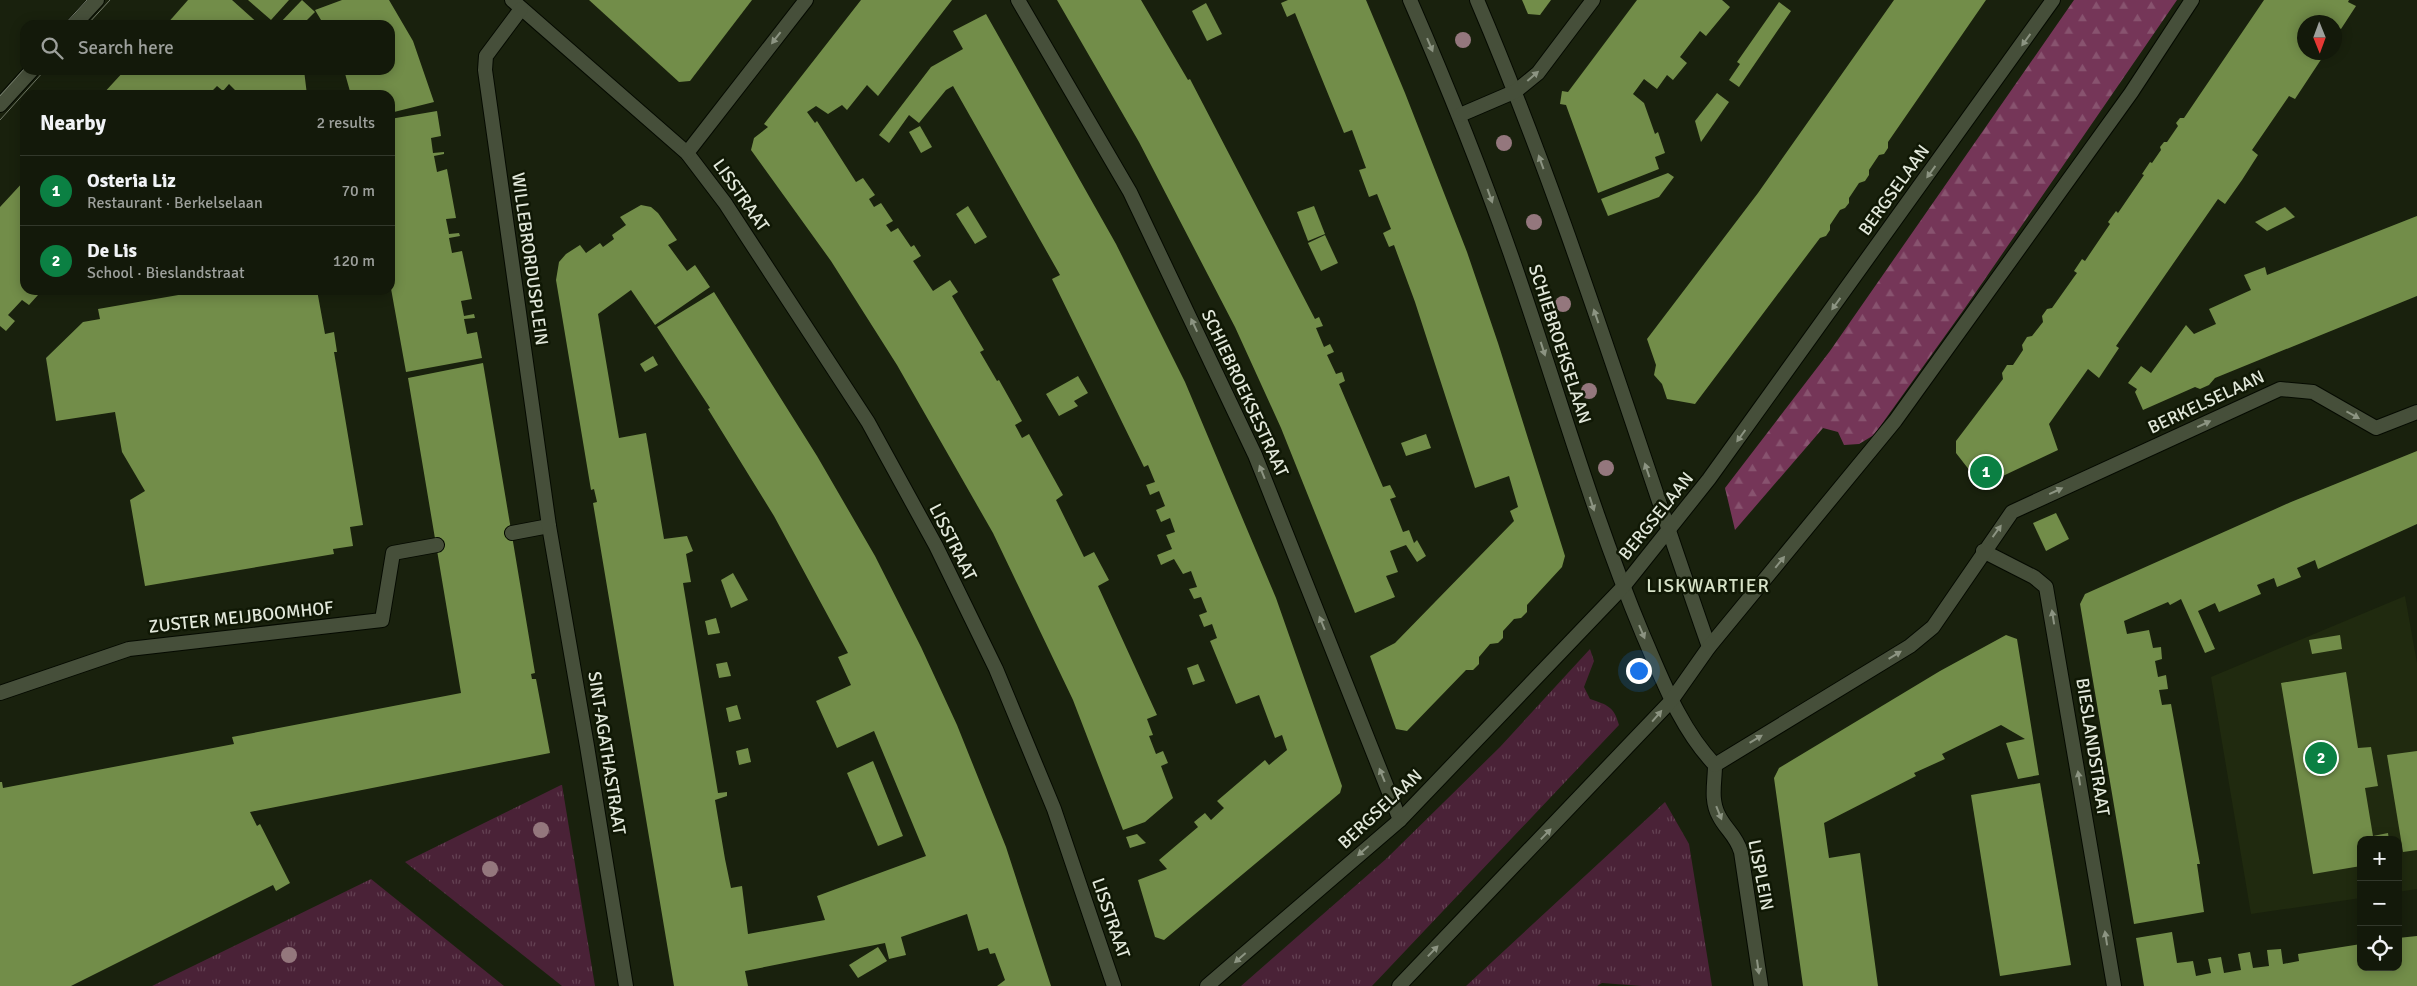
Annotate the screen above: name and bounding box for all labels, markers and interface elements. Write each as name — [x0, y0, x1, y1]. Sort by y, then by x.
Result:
north arrow — [2297, 15, 2342, 60]
search box — [20, 20, 395, 75]
one-way arrow — [771, 32, 781, 45]
one-way arrow — [2020, 33, 2031, 46]
icon: search — [38, 34, 66, 62]
text: Search here — [78, 36, 174, 60]
one-way arrow — [1426, 38, 1434, 52]
one-way arrow — [1527, 71, 1540, 82]
text: Nearby — [40, 110, 106, 136]
text: 2 results — [316, 113, 375, 133]
street label: BERGSELAAN — [1854, 140, 1934, 240]
street label: LISSTRAAT — [708, 154, 774, 236]
one-way arrow — [1537, 155, 1544, 170]
one-way arrow — [1925, 165, 1936, 178]
text: Osteria Liz — [87, 169, 176, 193]
street label: WILLEBRORDUSPLEIN — [507, 171, 553, 347]
text: 1 — [52, 181, 60, 201]
text: 70 m — [341, 181, 375, 201]
one-way arrow — [1487, 188, 1494, 203]
text: Restaurant · Berkelselaan — [87, 193, 263, 213]
text: De Lis — [87, 239, 137, 263]
text: 2 — [52, 251, 60, 271]
text: 120 m — [333, 251, 375, 271]
street label: SCHIEBROEKSELAAN — [1524, 262, 1596, 426]
text: School · Bieslandstraat — [87, 263, 244, 283]
one-way arrow — [1831, 297, 1841, 311]
street label: SCHIEBROEKSESTRAAT — [1197, 306, 1293, 480]
one-way arrow — [1591, 308, 1599, 323]
one-way arrow — [1189, 318, 1197, 332]
one-way arrow — [1539, 342, 1547, 357]
street label: BERKELSELAAN — [2144, 365, 2268, 439]
one-way arrow — [2346, 411, 2360, 419]
one-way arrow — [2197, 419, 2211, 427]
one-way arrow — [1736, 429, 1746, 443]
pin: 1 — [1970, 453, 2002, 491]
one-way arrow — [1643, 462, 1650, 477]
one-way arrow — [1258, 465, 1265, 480]
street label: BERGSELAAN — [1614, 468, 1698, 564]
one-way arrow — [2049, 487, 2063, 495]
one-way arrow — [1589, 497, 1597, 512]
street label: LISSTRAAT — [924, 500, 982, 584]
one-way arrow — [1992, 525, 2003, 538]
one-way arrow — [1775, 555, 1786, 568]
district label: LISKWARTIER — [1646, 574, 1770, 598]
street label: ZUSTER MEIJBOOMHOF — [147, 596, 335, 638]
one-way arrow — [2048, 609, 2056, 625]
one-way arrow — [1318, 616, 1325, 631]
one-way arrow — [1638, 625, 1646, 640]
one-way arrow — [1889, 651, 1902, 660]
your location — [1626, 658, 1652, 684]
street label: SINT-AGATHASTRAAT — [583, 670, 631, 836]
street label: BIESLANDSTRAAT — [2071, 676, 2115, 818]
one-way arrow — [1652, 709, 1663, 722]
one-way arrow — [1749, 734, 1762, 743]
pin: 2 — [2305, 739, 2337, 777]
street label: BERGSELAAN — [1333, 765, 1427, 853]
one-way arrow — [1378, 767, 1385, 782]
one-way arrow — [2075, 769, 2083, 785]
one-way arrow — [1715, 806, 1723, 820]
one-way arrow — [1540, 828, 1552, 840]
map controls — [2357, 836, 2402, 971]
button: + — [2357, 836, 2402, 881]
street label: LISPLEIN — [1743, 838, 1779, 912]
one-way arrow — [1356, 846, 1369, 857]
street label: LISSTRAAT — [1087, 875, 1135, 961]
button: − — [2357, 881, 2402, 926]
button: locate — [2357, 926, 2402, 971]
one-way arrow — [2102, 930, 2110, 946]
one-way arrow — [1427, 945, 1439, 957]
one-way arrow — [1234, 952, 1246, 964]
one-way arrow — [1754, 959, 1762, 975]

